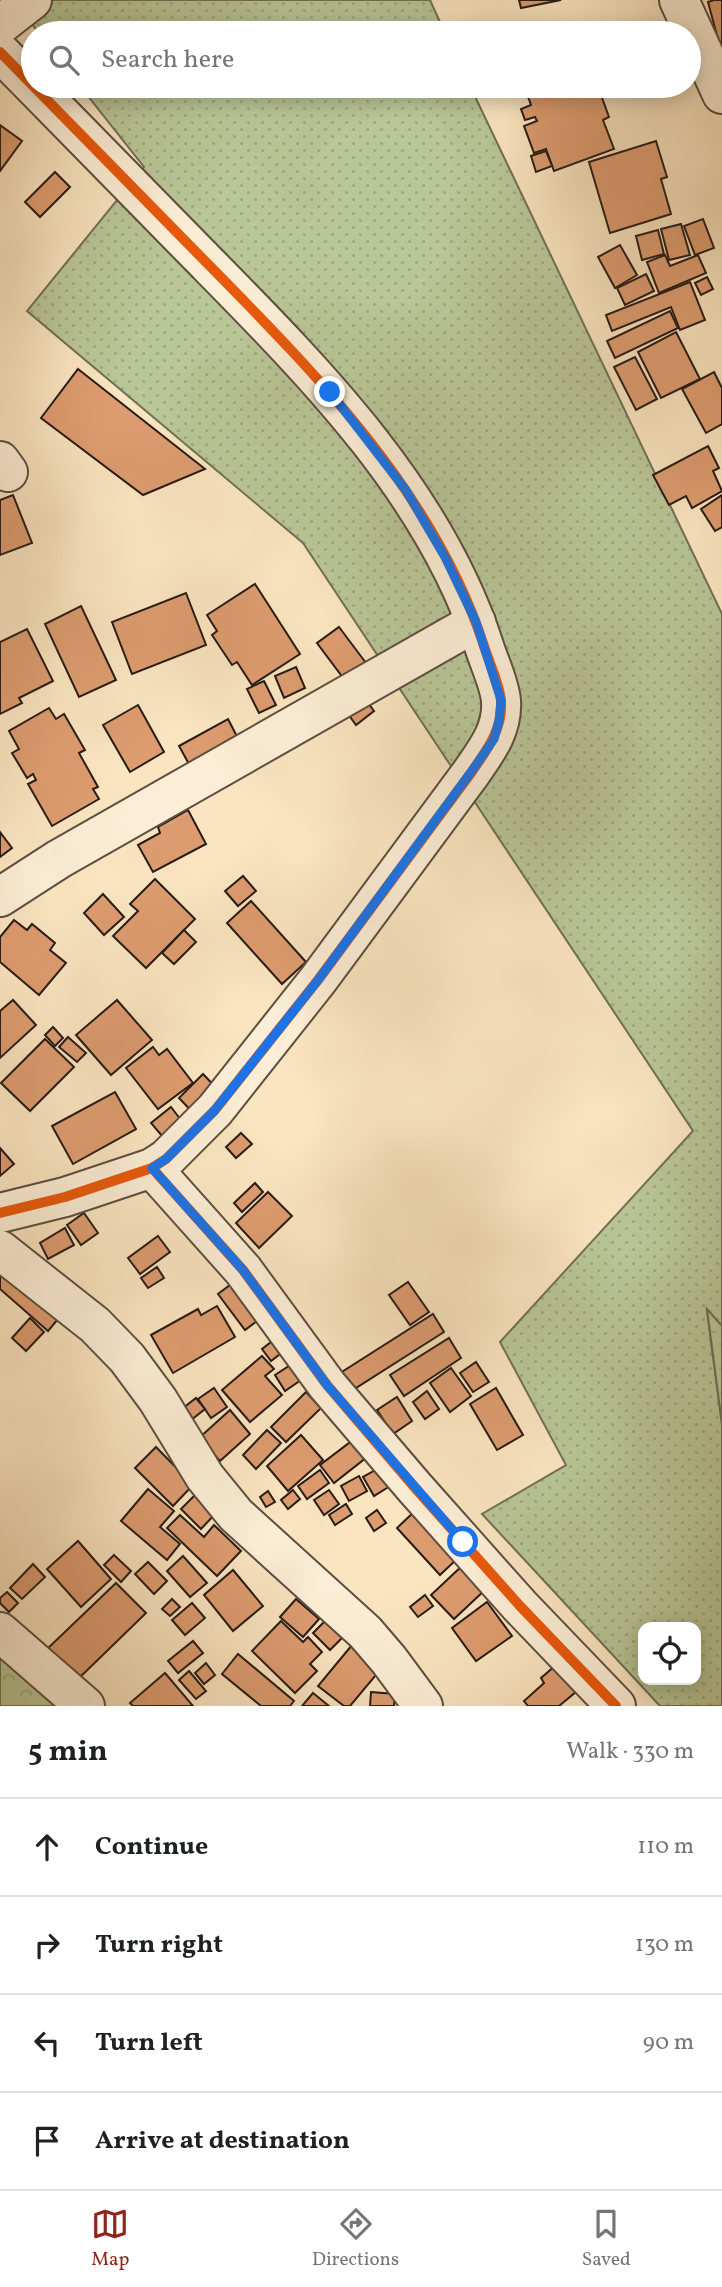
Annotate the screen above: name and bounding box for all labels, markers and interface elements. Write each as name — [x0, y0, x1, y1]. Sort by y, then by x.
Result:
search box — [21, 21, 701, 98]
icon: search — [45, 41, 83, 79]
text: Search here — [101, 42, 234, 78]
route end — [314, 376, 345, 407]
route start — [447, 1526, 478, 1557]
map controls — [638, 1622, 701, 1685]
button: locate — [638, 1622, 701, 1685]
text: 5 min — [28, 1731, 108, 1773]
text: Walk · 330 m — [566, 1736, 694, 1768]
icon: ahead — [28, 1828, 66, 1866]
text: Continue — [95, 1829, 208, 1865]
text: 110 m — [637, 1831, 694, 1863]
icon: right — [28, 1926, 66, 1964]
text: Turn right — [95, 1927, 223, 1963]
text: 130 m — [635, 1929, 694, 1961]
icon: left — [28, 2024, 66, 2062]
text: Turn left — [95, 2025, 203, 2061]
text: 90 m — [643, 2027, 694, 2059]
icon: arrive — [28, 2122, 66, 2160]
text: Arrive at destination — [95, 2123, 350, 2159]
tab: Map — [91, 2205, 129, 2273]
tab: Directions — [312, 2205, 399, 2273]
tab: Saved — [582, 2205, 631, 2273]

